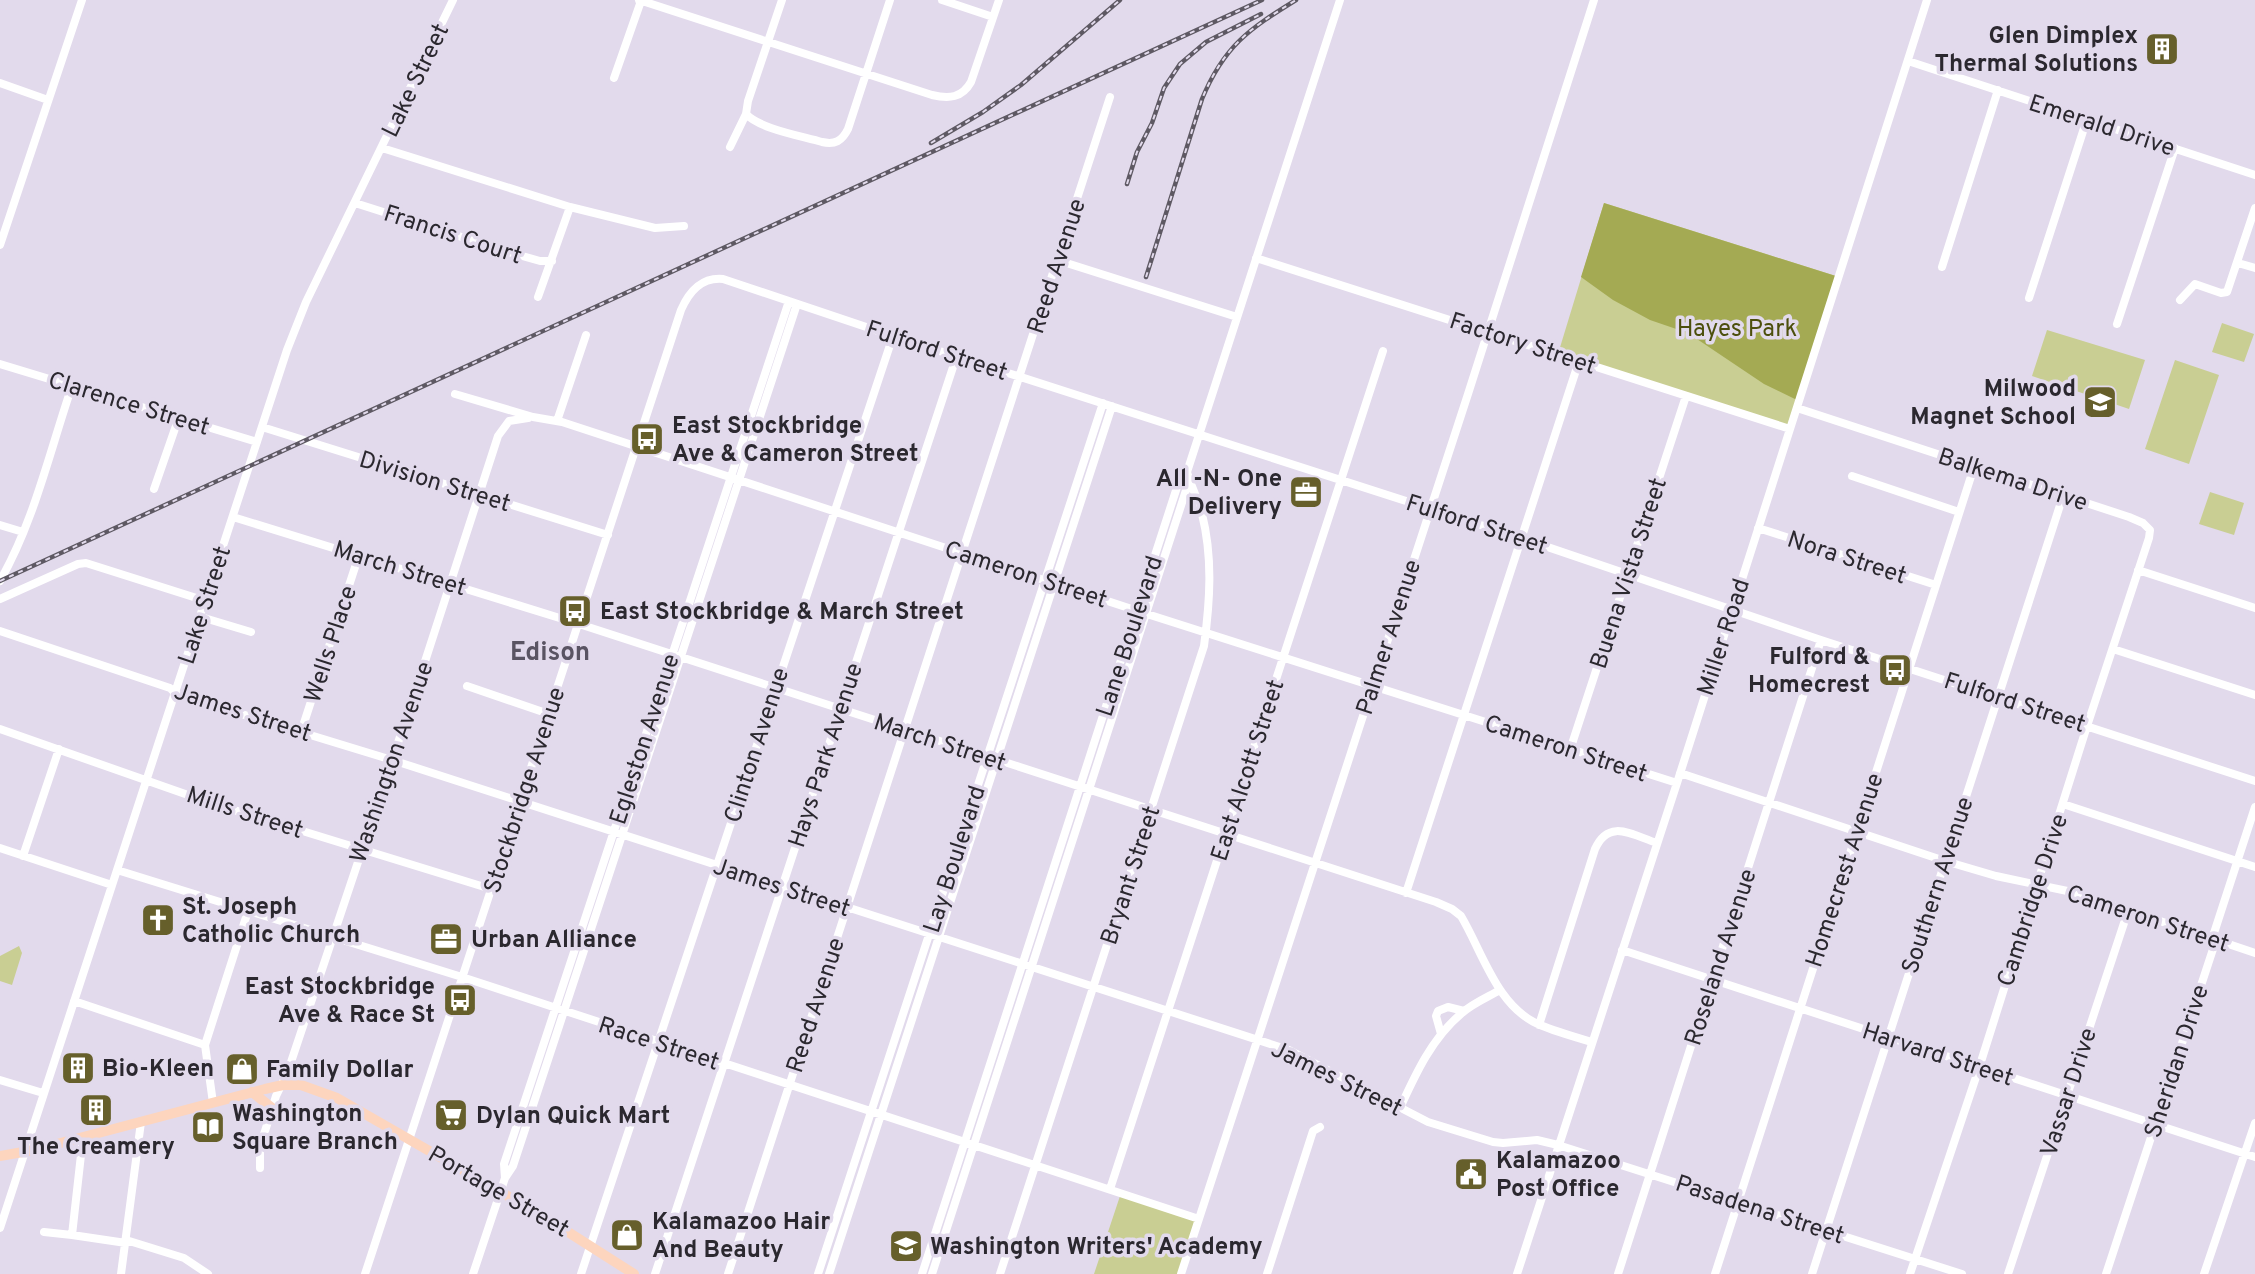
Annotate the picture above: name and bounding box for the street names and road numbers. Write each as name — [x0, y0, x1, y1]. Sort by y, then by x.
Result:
street label: Lake Street — [376, 19, 457, 143]
street label: Emerald Drive — [2025, 89, 2178, 165]
street label: Reed Avenue — [1022, 195, 1094, 338]
street label: Francis Court — [379, 199, 525, 272]
street label: Factory Street — [1445, 307, 1599, 383]
street label: Fulford Street — [862, 315, 1011, 389]
street label: Clarence Street — [44, 366, 213, 444]
street label: Balkema Drive — [1934, 443, 2091, 519]
street label: Division Street — [355, 446, 514, 520]
street label: Buena Vista Street — [1585, 474, 1675, 673]
street label: Fulford Street — [1402, 489, 1551, 563]
street label: Nora Street — [1783, 526, 1910, 592]
street label: March Street — [329, 535, 470, 604]
street label: Cameron Street — [940, 535, 1111, 616]
street label: Lake Street — [173, 543, 239, 669]
street label: Lane Boulevard — [1091, 552, 1171, 721]
street label: Palmer Avenue — [1351, 556, 1429, 719]
street label: Miller Road — [1692, 575, 1758, 700]
street label: Wells Place — [299, 582, 365, 707]
street label: Egleston Avenue — [604, 651, 688, 829]
street label: Washington Avenue — [344, 658, 441, 867]
street label: Hays Park Avenue — [783, 660, 871, 852]
street label: Clinton Avenue — [719, 664, 797, 827]
street label: Fulford Street — [1940, 667, 2089, 741]
street label: East Alcott Street — [1205, 676, 1292, 865]
street label: James Street — [170, 678, 315, 750]
street label: Stockbridge Avenue — [478, 684, 573, 897]
street label: March Street — [869, 708, 1009, 779]
street label: Cameron Street — [1480, 709, 1651, 790]
street label: Homecrest Avenue — [1800, 770, 1891, 972]
street label: Mills Street — [182, 781, 307, 847]
street label: Lay Boulevard — [918, 782, 994, 937]
street label: Southern Avenue — [1896, 793, 1982, 978]
street label: Bryant Street — [1095, 802, 1168, 949]
street label: Cambridge Drive — [1992, 810, 2076, 991]
street label: James Street — [709, 853, 854, 925]
street label: Roseland Avenue — [1679, 866, 1765, 1050]
street label: Cameron Street — [2062, 879, 2233, 960]
street label: Reed Avenue — [781, 934, 853, 1077]
street label: Sheridan Drive — [2139, 981, 2217, 1142]
street label: Race Street — [594, 1011, 723, 1079]
street label: Harvard Street — [1858, 1017, 2017, 1094]
street label: Vassar Drive — [2035, 1024, 2105, 1161]
street label: James Street — [1266, 1035, 1407, 1124]
street label: Portage Street — [422, 1140, 574, 1245]
street label: Pasadena Street — [1671, 1169, 1848, 1252]

